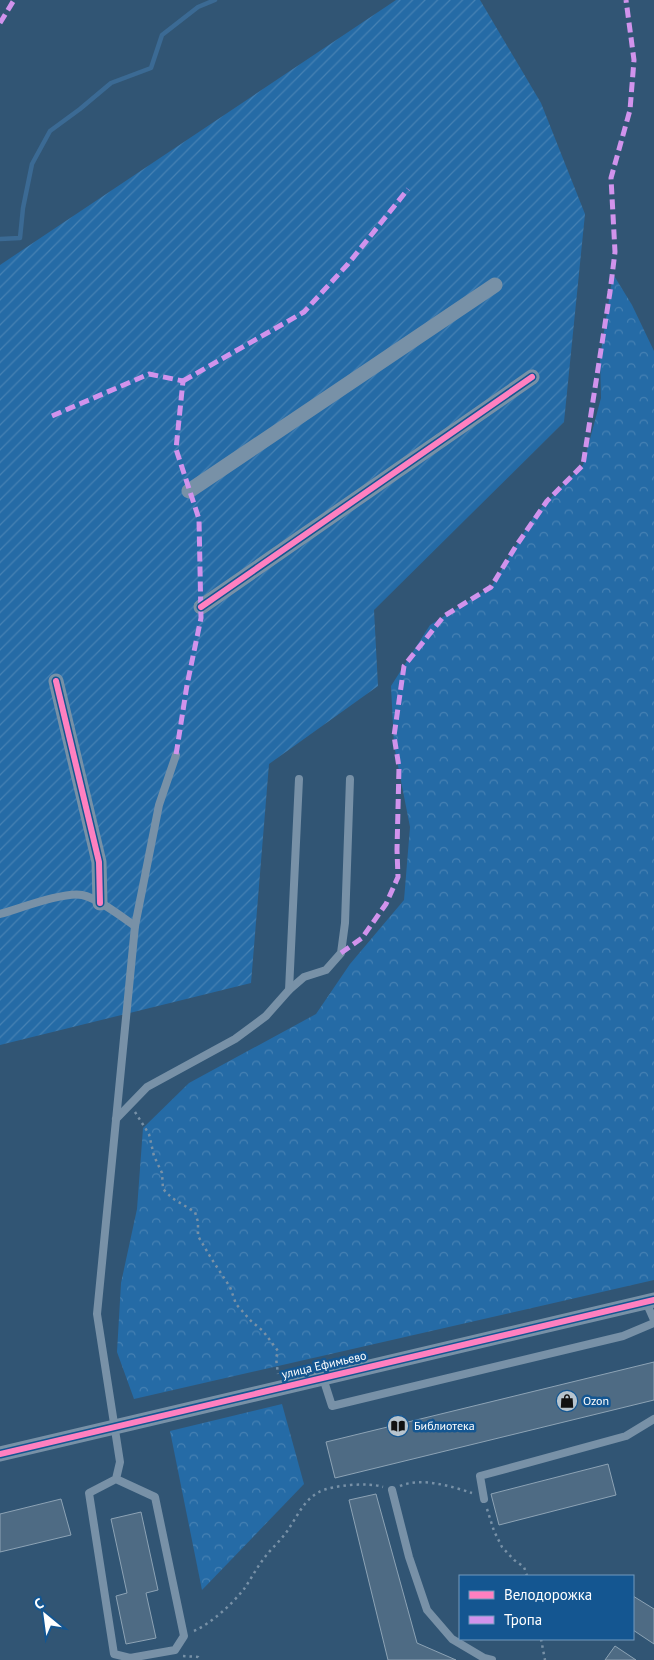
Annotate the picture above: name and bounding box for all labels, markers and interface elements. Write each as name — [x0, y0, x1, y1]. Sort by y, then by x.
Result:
street label: улица Ефимьево — [280, 1347, 368, 1382]
shop icon: Ozon — [555, 1389, 579, 1413]
place label: Ozon — [583, 1393, 609, 1408]
library icon: Библиотека — [386, 1414, 410, 1438]
place label: Библиотека — [414, 1418, 475, 1433]
legend — [459, 1575, 634, 1640]
text: Велодорожка — [504, 1585, 592, 1604]
north arrow — [20, 1590, 70, 1640]
text: С — [31, 1594, 47, 1613]
text: Тропа — [504, 1610, 542, 1629]

